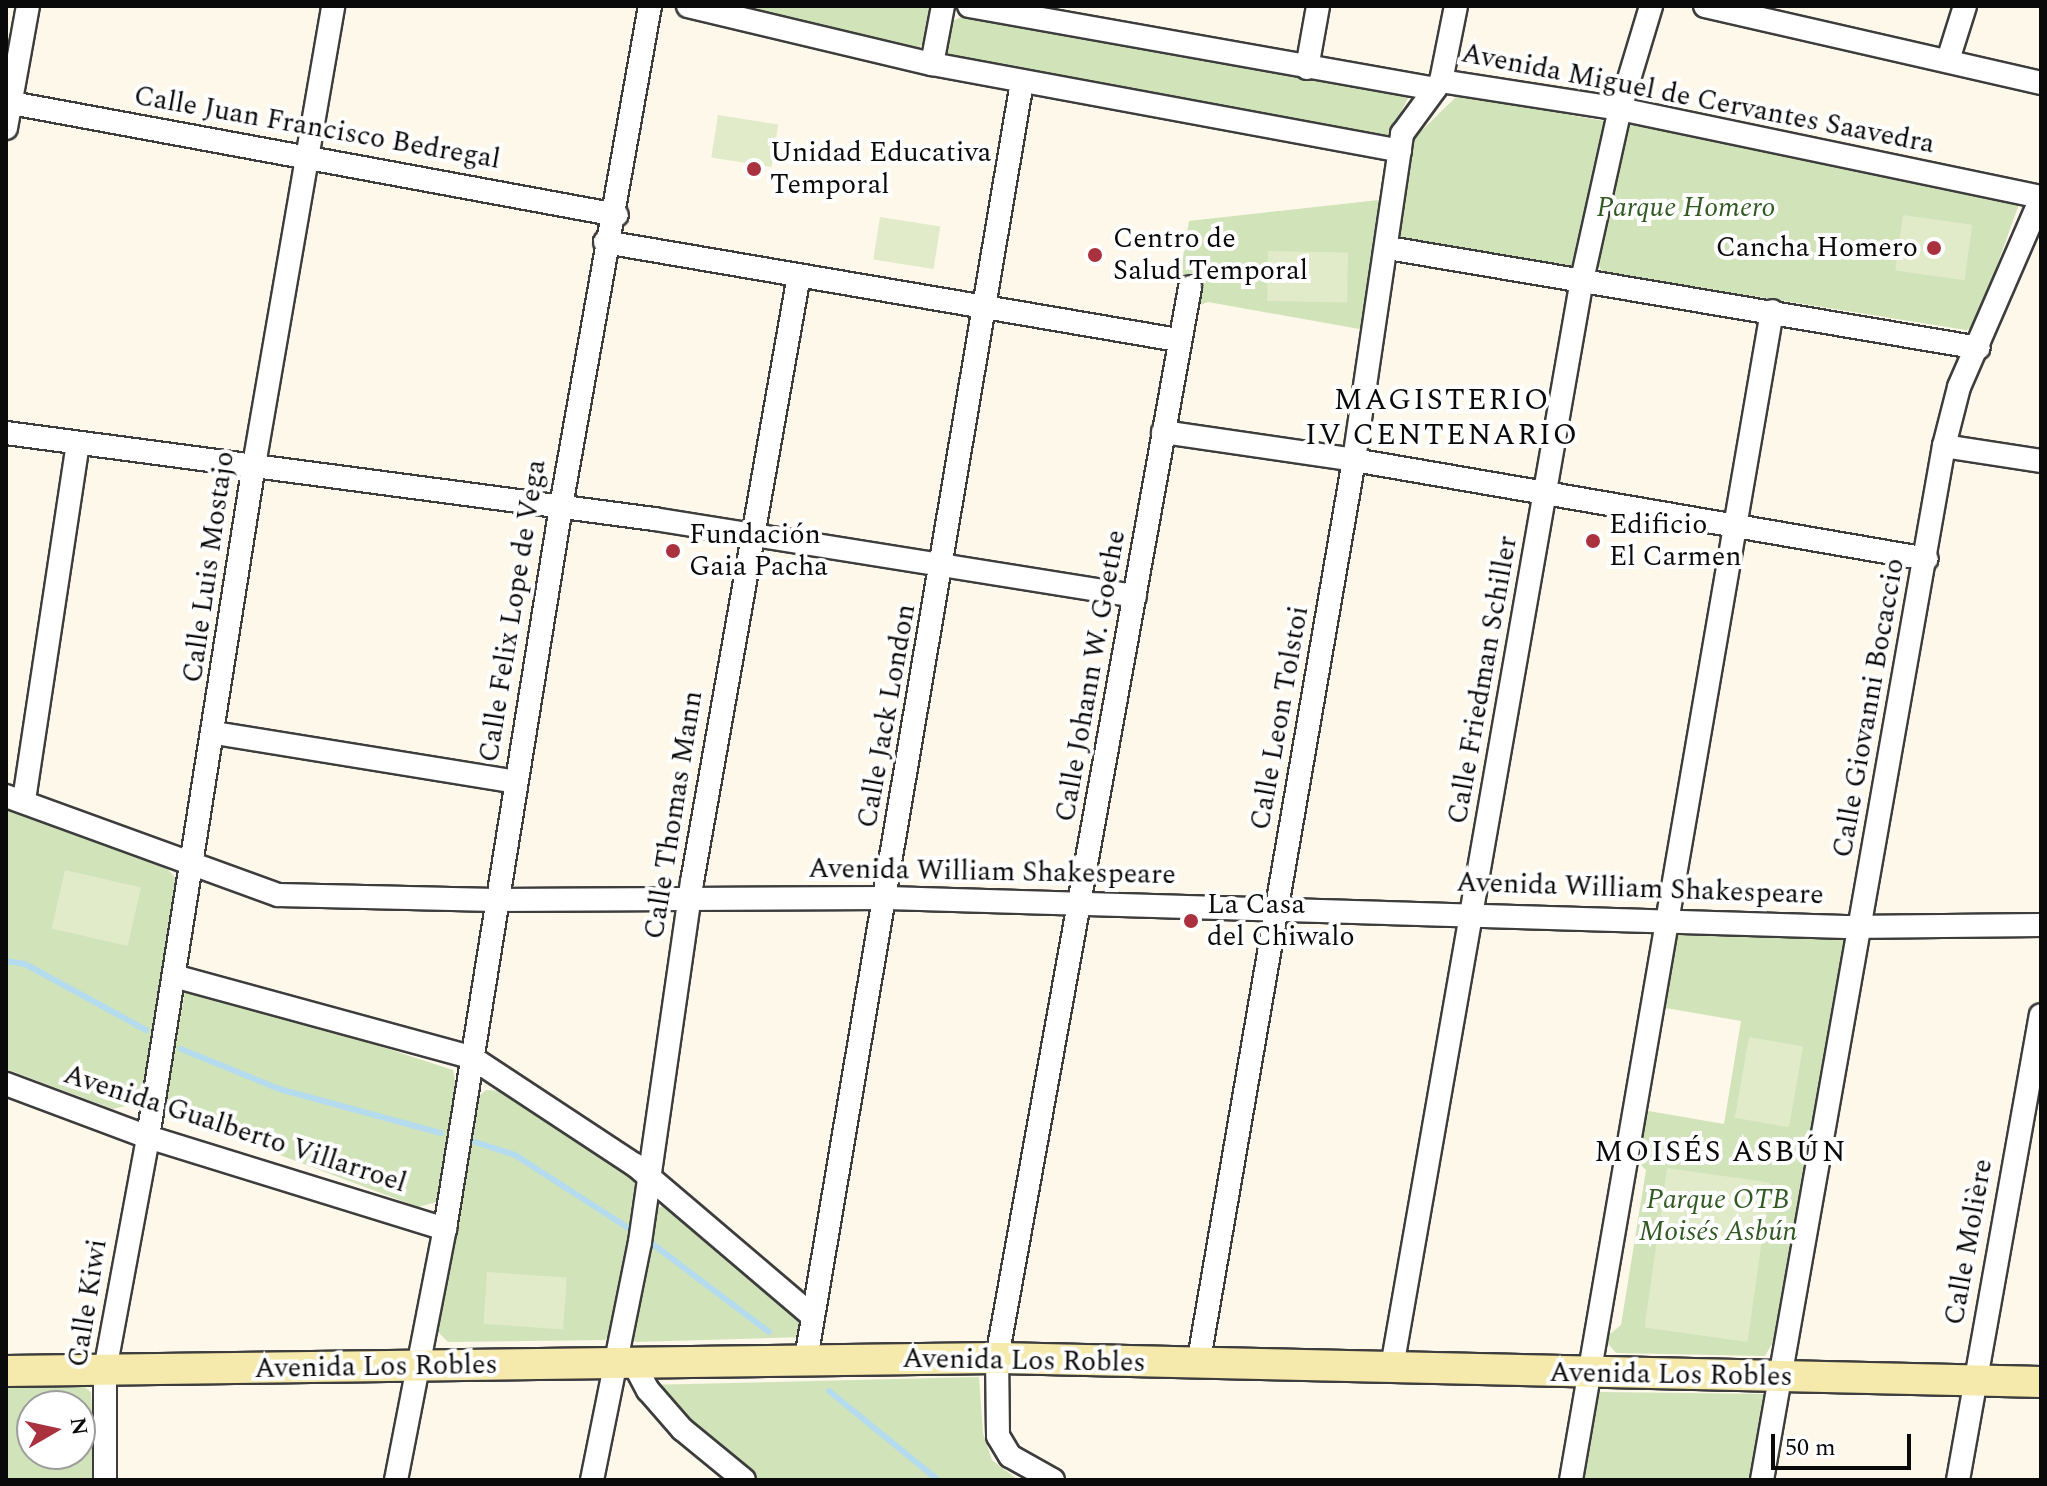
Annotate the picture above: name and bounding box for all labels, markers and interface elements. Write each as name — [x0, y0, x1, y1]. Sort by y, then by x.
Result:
street label: Avenida Miguel de Cervantes Saavedra — [1459, 37, 1937, 161]
street label: Calle Juan Francisco Bedregal — [131, 79, 503, 177]
place label: Unidad Educativa Temporal — [770, 136, 992, 202]
marker: Unidad Educativa Temporal — [745, 160, 763, 178]
park label: Parque Homero — [1597, 191, 1775, 225]
place label: Centro de Salud Temporal — [1113, 222, 1308, 288]
place label: Cancha Homero — [1716, 231, 1918, 265]
marker: Cancha Homero — [1925, 239, 1943, 257]
marker: Centro de Salud Temporal — [1084, 244, 1106, 266]
district label: MAGISTERIO IV CENTENARIO — [1305, 382, 1579, 452]
street label: Calle Luis Mostajo — [176, 449, 242, 685]
street label: Calle Felix Lope de Vega — [472, 457, 554, 765]
place label: Edificio El Carmen — [1609, 508, 1742, 574]
place label: Fundación Gaia Pacha — [689, 518, 828, 584]
street label: Calle Johann W. Goethe — [1049, 527, 1133, 825]
marker: Edificio El Carmen — [1584, 532, 1602, 550]
street label: Calle Friedman Schiller — [1441, 533, 1525, 827]
marker: Fundación Gaia Pacha — [664, 542, 682, 560]
street label: Calle Giovanni Bocaccio — [1826, 556, 1912, 860]
street label: Calle Jack London — [851, 601, 923, 831]
street label: Calle Leon Tolstoi — [1244, 603, 1316, 833]
street label: Calle Thomas Mann — [638, 688, 710, 942]
street label: Avenida William Shakespeare — [808, 852, 1176, 892]
street label: Avenida William Shakespeare — [1456, 866, 1824, 912]
place label: La Casa del Chiwalo — [1207, 888, 1355, 954]
marker: La Casa del Chiwalo — [1182, 912, 1200, 930]
street label: Avenida Gualberto Villarroel — [59, 1058, 411, 1200]
district label: MOISÉS ASBÚN — [1594, 1134, 1848, 1170]
street label: Calle Molière — [1938, 1156, 2000, 1328]
park label: Parque OTB Moisés Asbún — [1639, 1183, 1797, 1249]
street label: Calle Kiwi — [61, 1236, 115, 1370]
street label: Avenida Los Robles — [902, 1342, 1146, 1380]
street label: Avenida Los Robles — [254, 1348, 498, 1386]
street label: Avenida Los Robles — [1549, 1356, 1793, 1394]
north arrow — [16, 1390, 96, 1470]
text: N — [61, 1415, 96, 1438]
scale bar — [1775, 1418, 1915, 1468]
text: 50 m — [1785, 1430, 1836, 1466]

